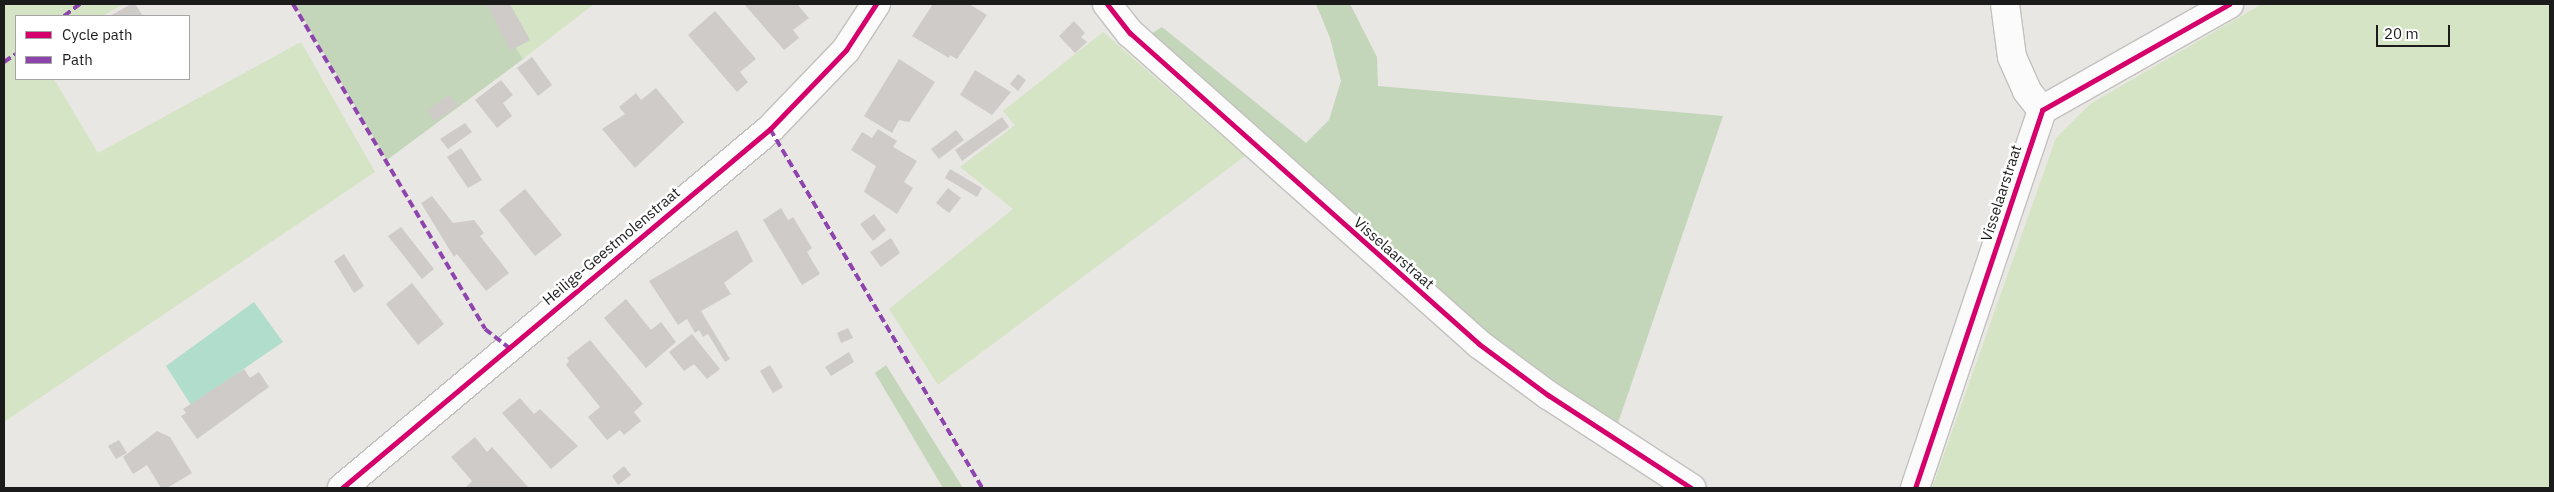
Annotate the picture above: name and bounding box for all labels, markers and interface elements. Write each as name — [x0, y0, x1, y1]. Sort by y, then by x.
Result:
legend — [15, 15, 190, 80]
scale bar — [2379, 15, 2453, 47]
text: 20 m — [2384, 24, 2419, 43]
text: Cycle path — [62, 25, 133, 44]
text: Path — [62, 50, 93, 69]
street label: Visselaarstraat — [1977, 142, 2025, 244]
street label: Heilige-Geestmolenstraat — [539, 183, 683, 309]
street label: Visselaarstraat — [1350, 213, 1438, 293]

